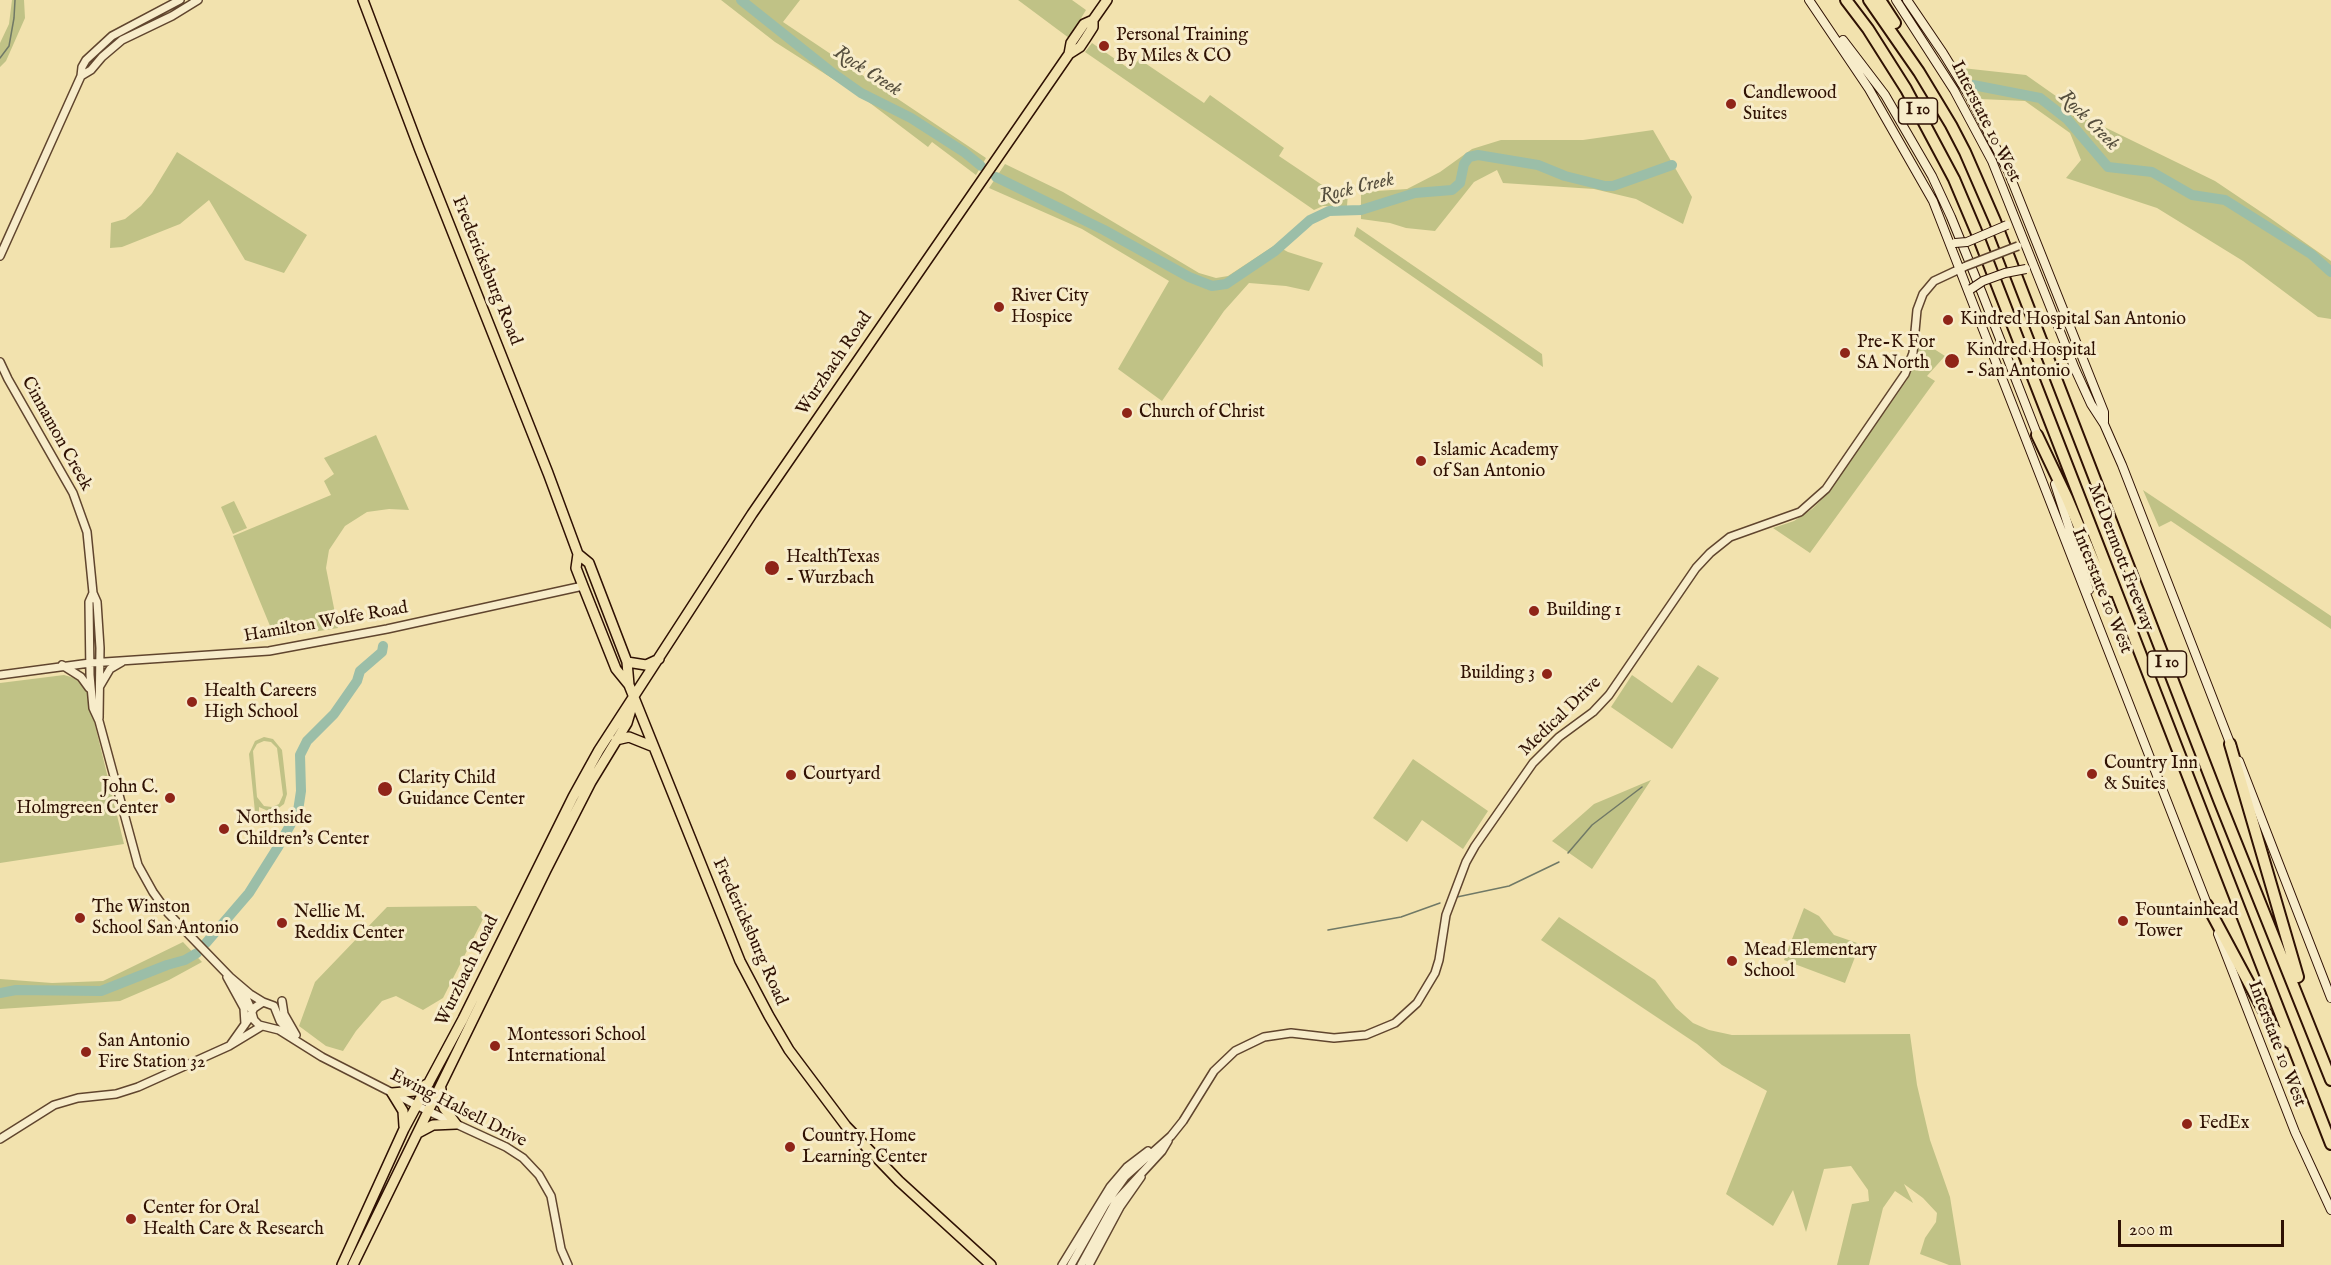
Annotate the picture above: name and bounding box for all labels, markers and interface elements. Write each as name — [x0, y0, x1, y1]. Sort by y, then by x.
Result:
place label: Personal Training By Miles & CO — [1116, 25, 1248, 68]
marker: Personal Training By Miles & CO — [1097, 39, 1111, 53]
water label: Rock Creek — [829, 41, 905, 103]
street label: Interstate 10 West — [1945, 58, 2025, 186]
place label: Candlewood Suites — [1743, 83, 1837, 125]
water label: Rock Creek — [2053, 86, 2123, 156]
marker: Candlewood Suites — [1724, 97, 1738, 111]
road number: I 10 — [1898, 98, 1938, 124]
water label: Rock Creek — [1317, 168, 1397, 210]
street label: Fredericksburg Road — [446, 193, 526, 349]
place label: River City Hospice — [1011, 286, 1089, 328]
marker: River City Hospice — [992, 300, 1006, 314]
street label: Wurzbach Road — [792, 308, 878, 420]
place label: Kindred Hospital San Antonio — [1960, 309, 2186, 331]
marker: Kindred Hospital San Antonio — [1941, 313, 1955, 327]
place label: Pre-K For SA North — [1857, 332, 1935, 374]
place label: Kindred Hospital - San Antonio — [1966, 340, 2096, 382]
marker: Pre-K For SA North — [1838, 346, 1852, 360]
marker: Kindred Hospital - San Antonio — [1943, 352, 1961, 370]
street label: Cinnamon Creek — [16, 373, 96, 495]
place label: Church of Christ — [1139, 402, 1265, 424]
marker: Church of Christ — [1120, 406, 1134, 420]
place label: Islamic Academy of San Antonio — [1433, 440, 1558, 482]
marker: Islamic Academy of San Antonio — [1414, 454, 1428, 468]
street label: McDermott Freeway — [2082, 481, 2158, 635]
street label: Interstate 10 West — [2066, 525, 2136, 657]
place label: HealthTexas - Wurzbach — [786, 547, 880, 590]
marker: HealthTexas - Wurzbach — [763, 559, 781, 577]
street label: Hamilton Wolfe Road — [242, 598, 410, 648]
place label: Building 1 — [1546, 600, 1621, 622]
marker: Building 1 — [1527, 604, 1541, 618]
road number: I 10 — [2148, 651, 2186, 677]
place label: Building 3 — [1460, 663, 1535, 685]
marker: Building 3 — [1540, 667, 1554, 681]
street label: Medical Drive — [1515, 673, 1607, 761]
place label: Health Careers High School — [204, 681, 317, 724]
marker: Health Careers High School — [185, 695, 199, 709]
place label: Country Inn & Suites — [2104, 753, 2198, 795]
place label: Courtyard — [803, 764, 880, 786]
marker: Country Inn & Suites — [2085, 767, 2099, 781]
place label: Clarity Child Guidance Center — [398, 768, 525, 810]
marker: Courtyard — [784, 768, 798, 782]
place label: John C. Holmgreen Center — [16, 777, 158, 820]
marker: Clarity Child Guidance Center — [376, 780, 394, 798]
marker: John C. Holmgreen Center — [163, 791, 177, 805]
place label: Northside Children's Center — [236, 808, 369, 850]
marker: Northside Children's Center — [217, 822, 231, 836]
street label: Fredericksburg Road — [707, 855, 791, 1009]
place label: The Winston School San Antonio — [92, 897, 239, 940]
place label: Fountainhead Tower — [2135, 900, 2238, 942]
place label: Nellie M. Reddix Center — [294, 902, 404, 944]
marker: The Winston School San Antonio — [73, 911, 87, 925]
street label: Wurzbach Road — [432, 912, 504, 1030]
marker: Fountainhead Tower — [2116, 914, 2130, 928]
marker: Nellie M. Reddix Center — [275, 916, 289, 930]
place label: Mead Elementary School — [1744, 940, 1877, 982]
marker: Mead Elementary School — [1725, 954, 1739, 968]
street label: Interstate 10 West — [2242, 978, 2310, 1110]
place label: Montessori School International — [507, 1025, 646, 1068]
place label: San Antonio Fire Station 32 — [98, 1031, 205, 1074]
marker: Montessori School International — [488, 1039, 502, 1053]
marker: San Antonio Fire Station 32 — [79, 1045, 93, 1059]
street label: Ewing Halsell Drive — [386, 1065, 530, 1153]
place label: FedEx — [2199, 1113, 2249, 1135]
marker: FedEx — [2180, 1117, 2194, 1131]
place label: Country Home Learning Center — [802, 1126, 927, 1168]
marker: Country Home Learning Center — [783, 1140, 797, 1154]
place label: Center for Oral Health Care & Research — [143, 1198, 324, 1240]
scale bar — [2121, 1208, 2288, 1246]
marker: Center for Oral Health Care & Research — [124, 1212, 138, 1226]
text: 200 m — [2129, 1219, 2173, 1242]

